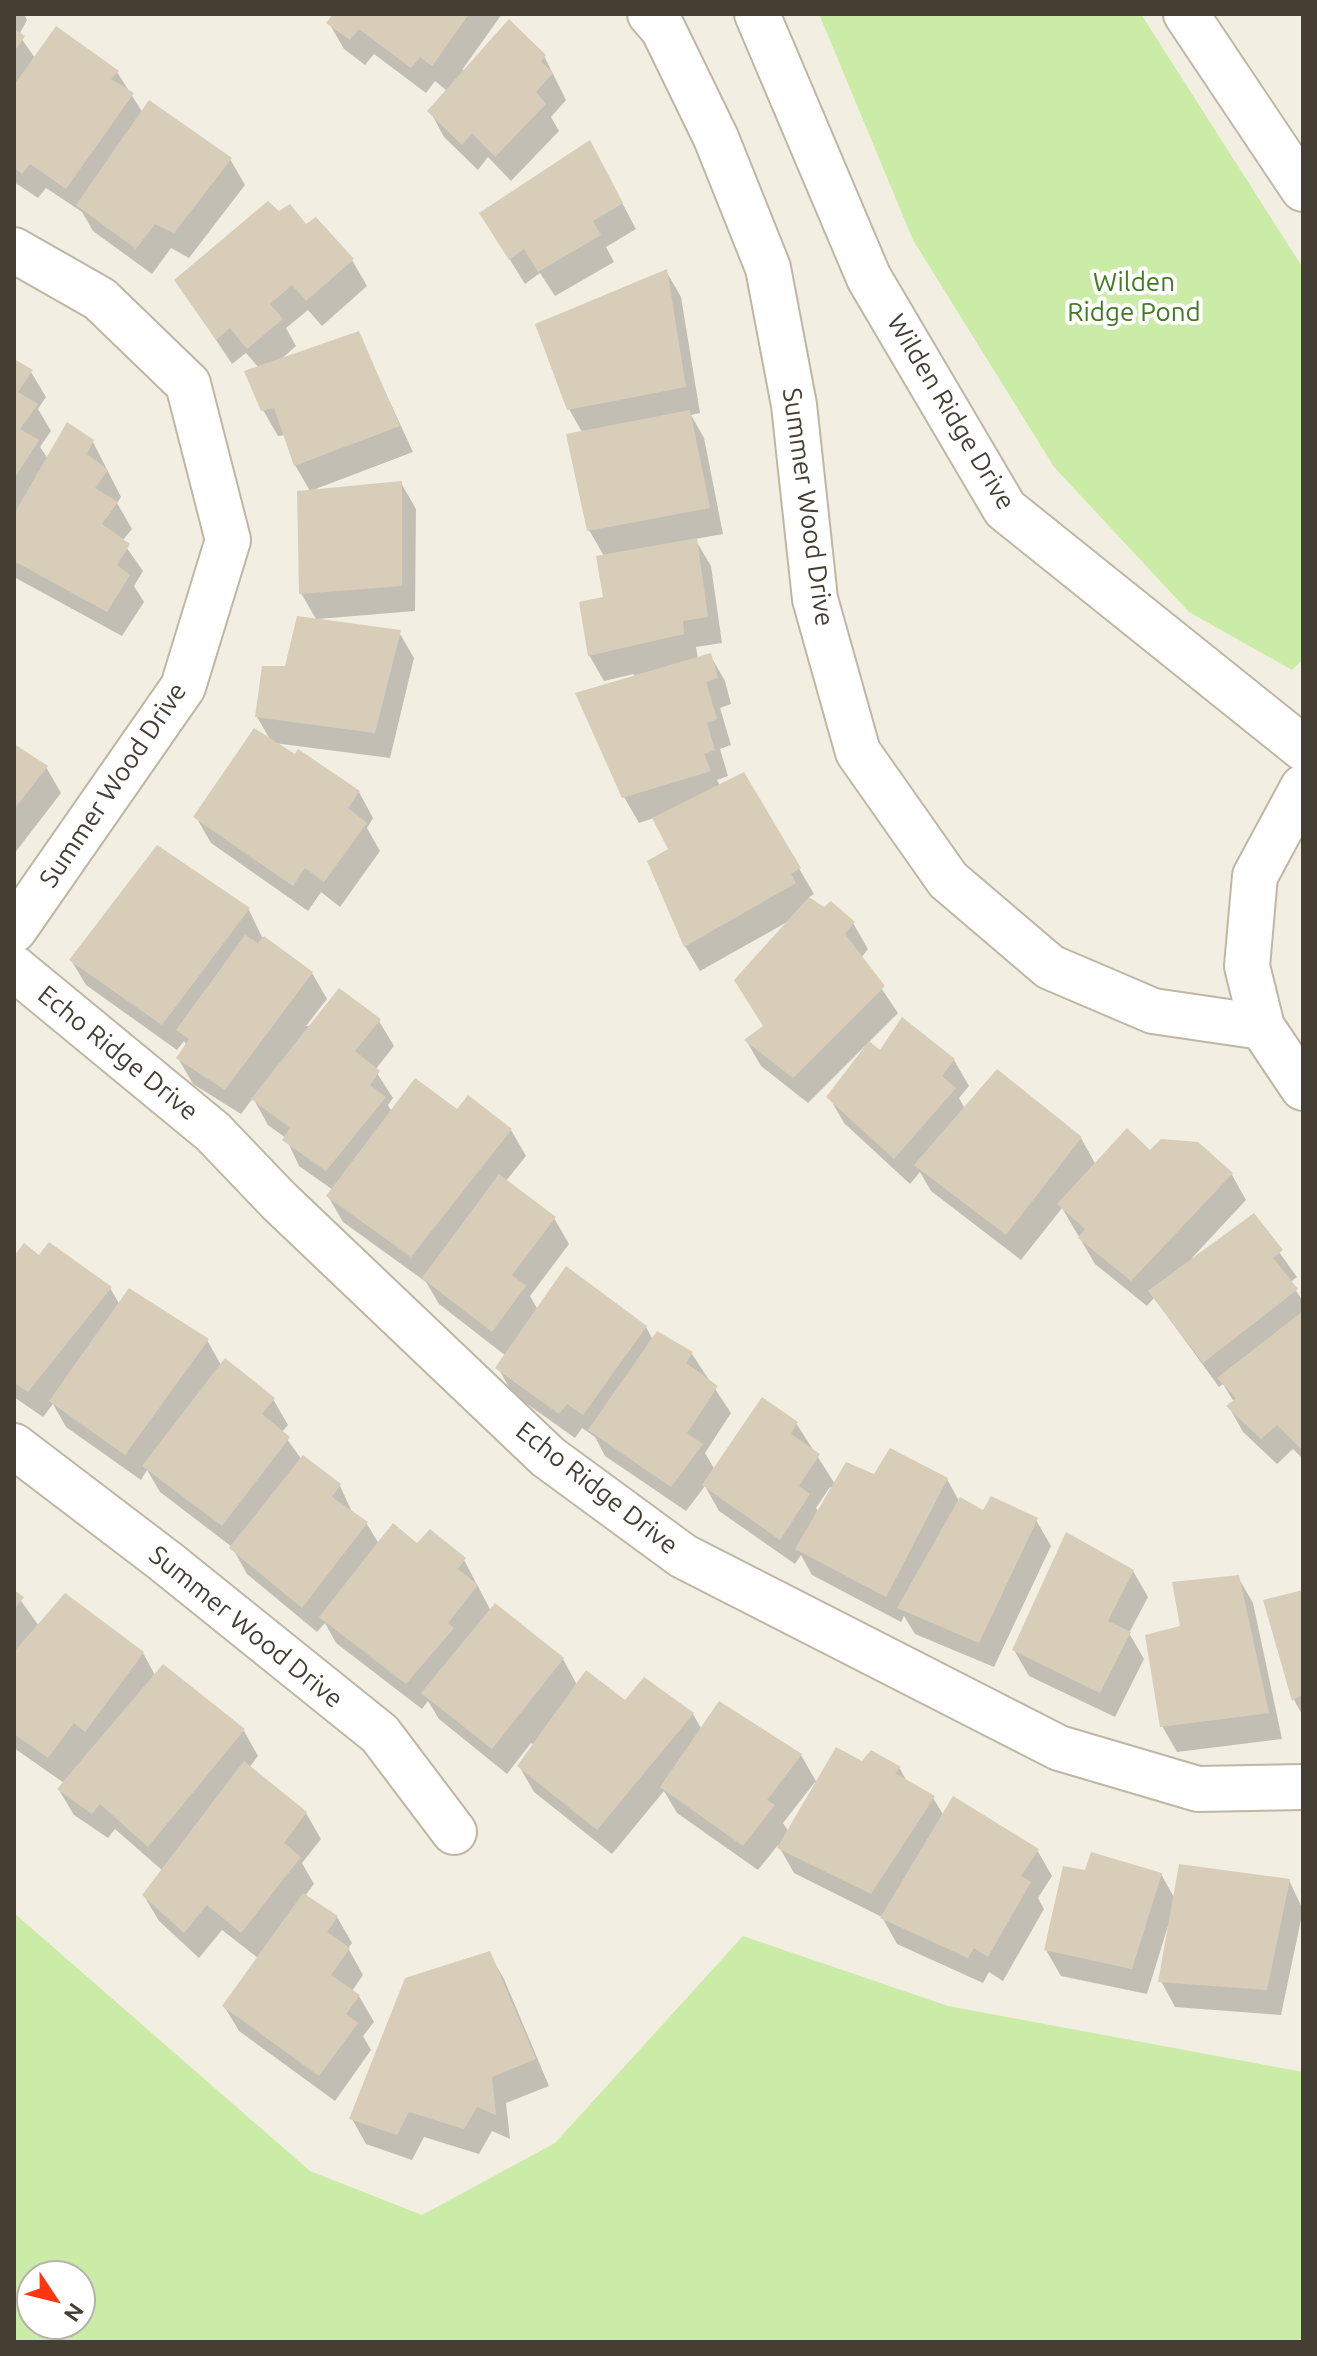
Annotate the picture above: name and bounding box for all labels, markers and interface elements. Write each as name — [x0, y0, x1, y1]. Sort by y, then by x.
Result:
park label: Wilden Ridge Pond — [1067, 266, 1201, 328]
street label: Wilden Ridge Drive — [880, 309, 1022, 515]
street label: Summer Wood Drive — [776, 386, 840, 628]
street label: Summer Wood Drive — [33, 677, 193, 893]
street label: Echo Ridge Drive — [32, 979, 204, 1127]
street label: Echo Ridge Drive — [510, 1415, 684, 1561]
street label: Summer Wood Drive — [143, 1539, 349, 1715]
north arrow — [16, 2260, 96, 2340]
text: N — [59, 2299, 89, 2327]

